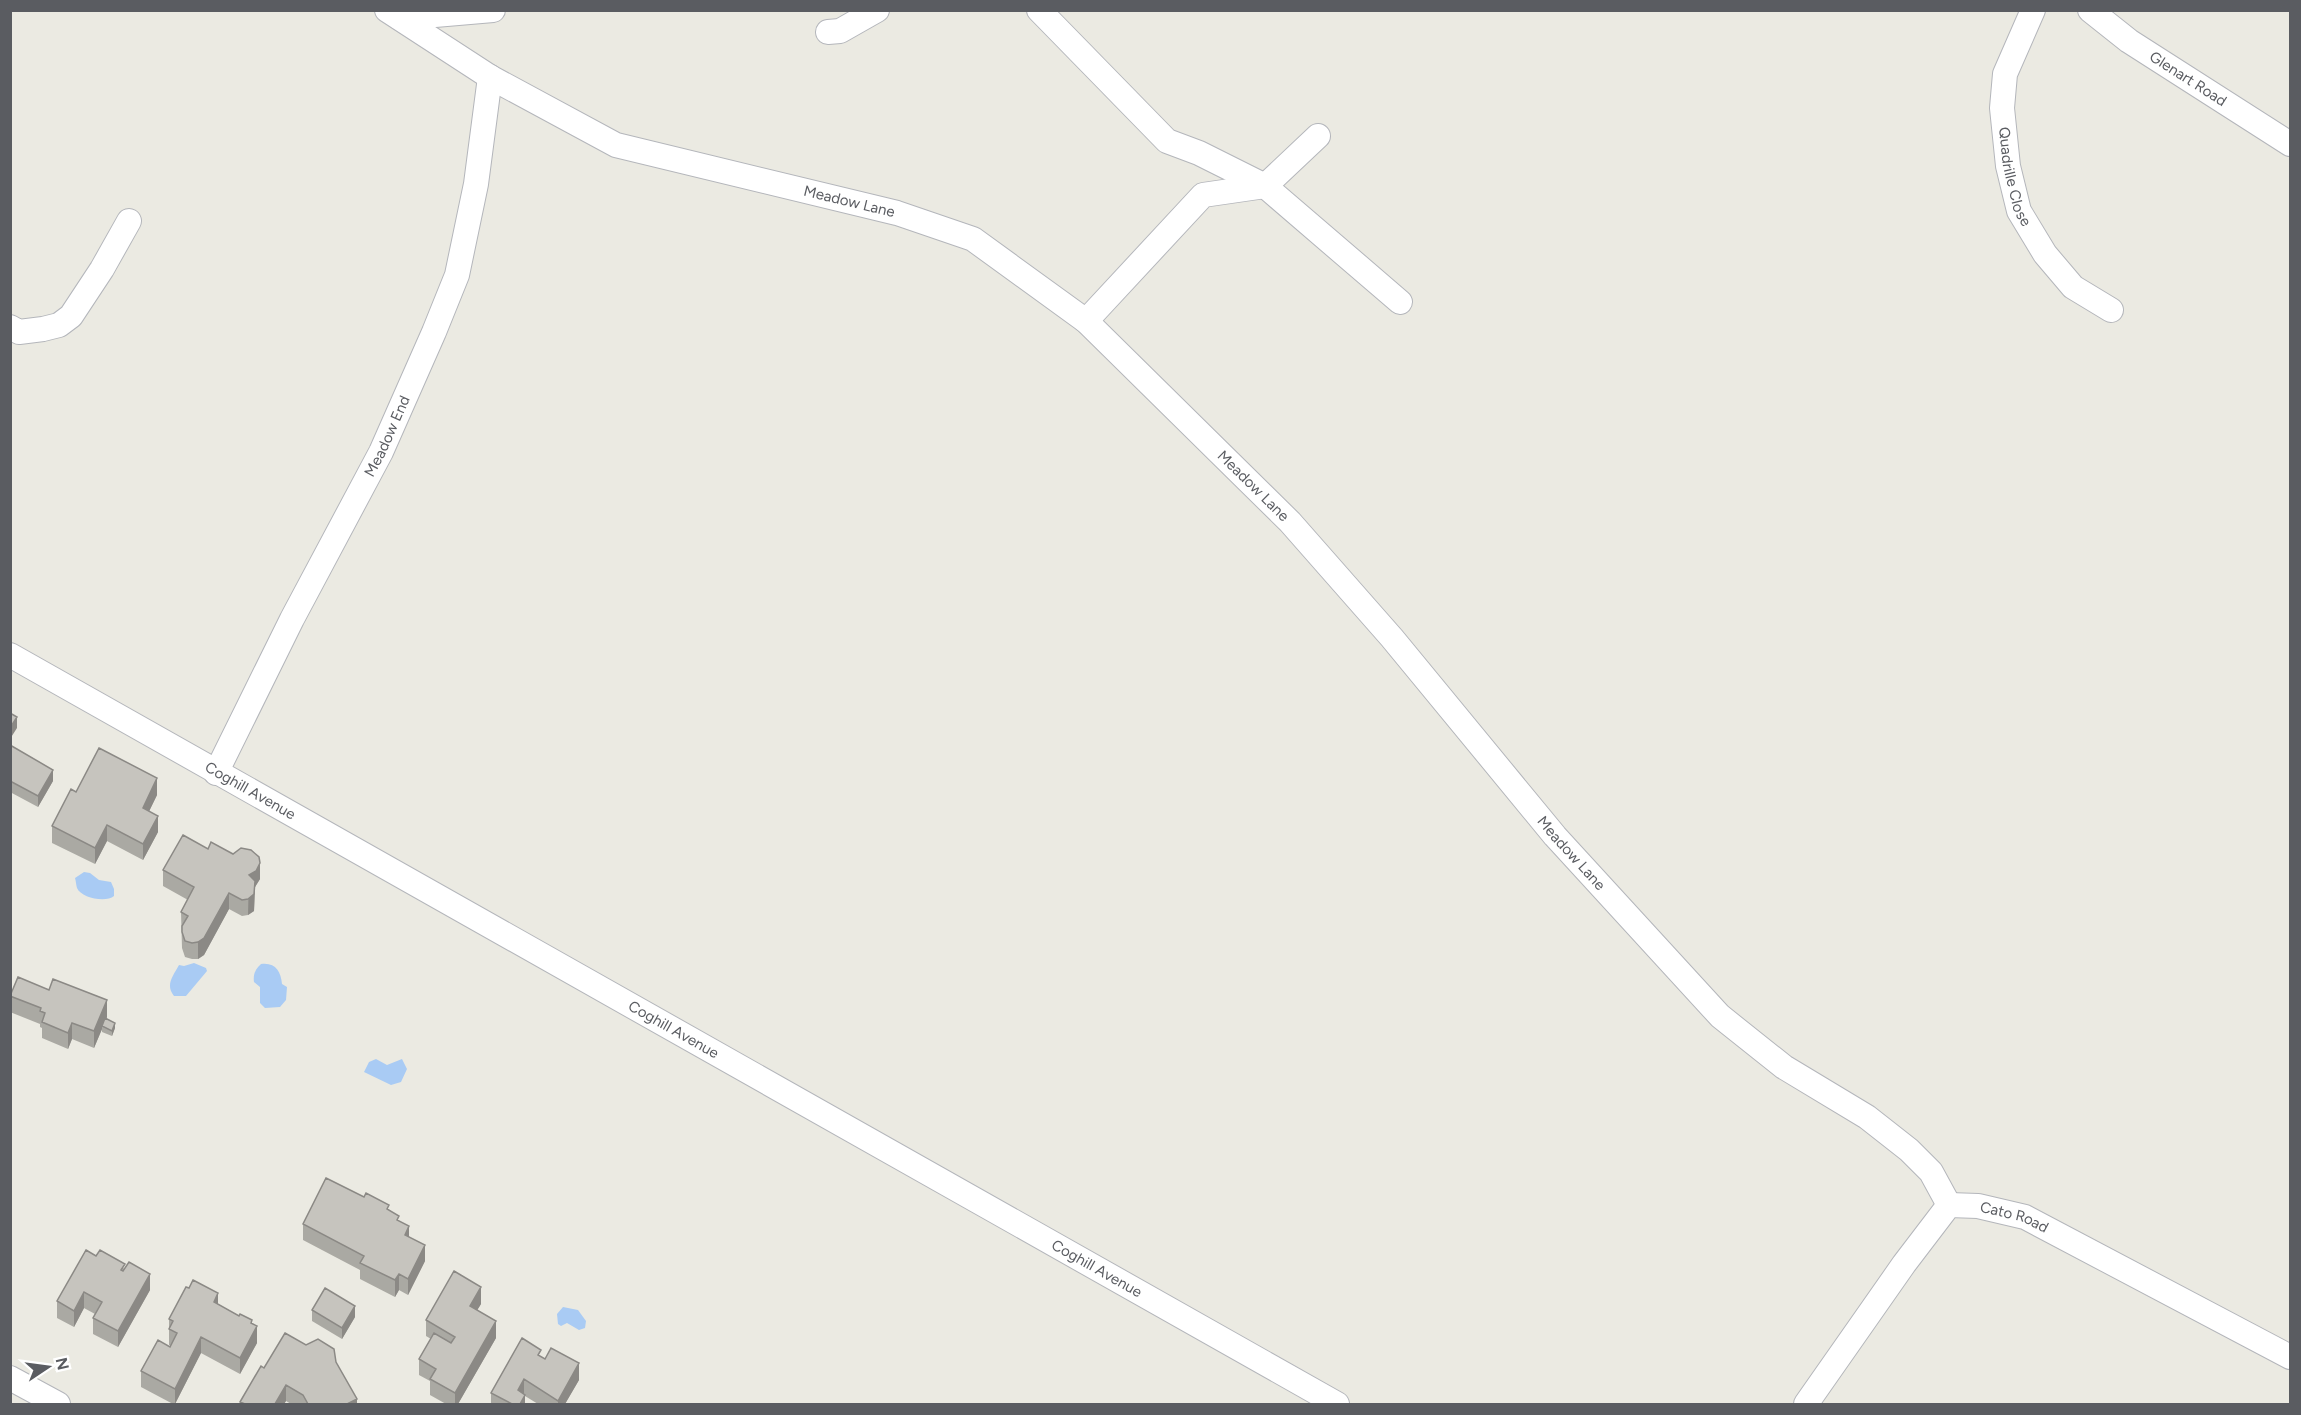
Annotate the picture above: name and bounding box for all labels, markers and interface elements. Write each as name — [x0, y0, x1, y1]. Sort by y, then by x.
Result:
street label: Glenart Road — [2146, 48, 2230, 110]
street label: Quadrille Close — [1995, 126, 2035, 230]
street label: Meadow Lane — [802, 182, 897, 221]
street label: Meadow End — [361, 393, 414, 480]
street label: Meadow Lane — [1214, 447, 1293, 525]
street label: Coghill Avenue — [202, 758, 299, 823]
street label: Meadow Lane — [1533, 812, 1609, 894]
street label: Coghill Avenue — [625, 997, 722, 1062]
street label: Cato Road — [1978, 1198, 2051, 1237]
street label: Coghill Avenue — [1048, 1236, 1145, 1301]
north arrow — [18, 1337, 78, 1397]
text: N — [51, 1356, 73, 1372]

